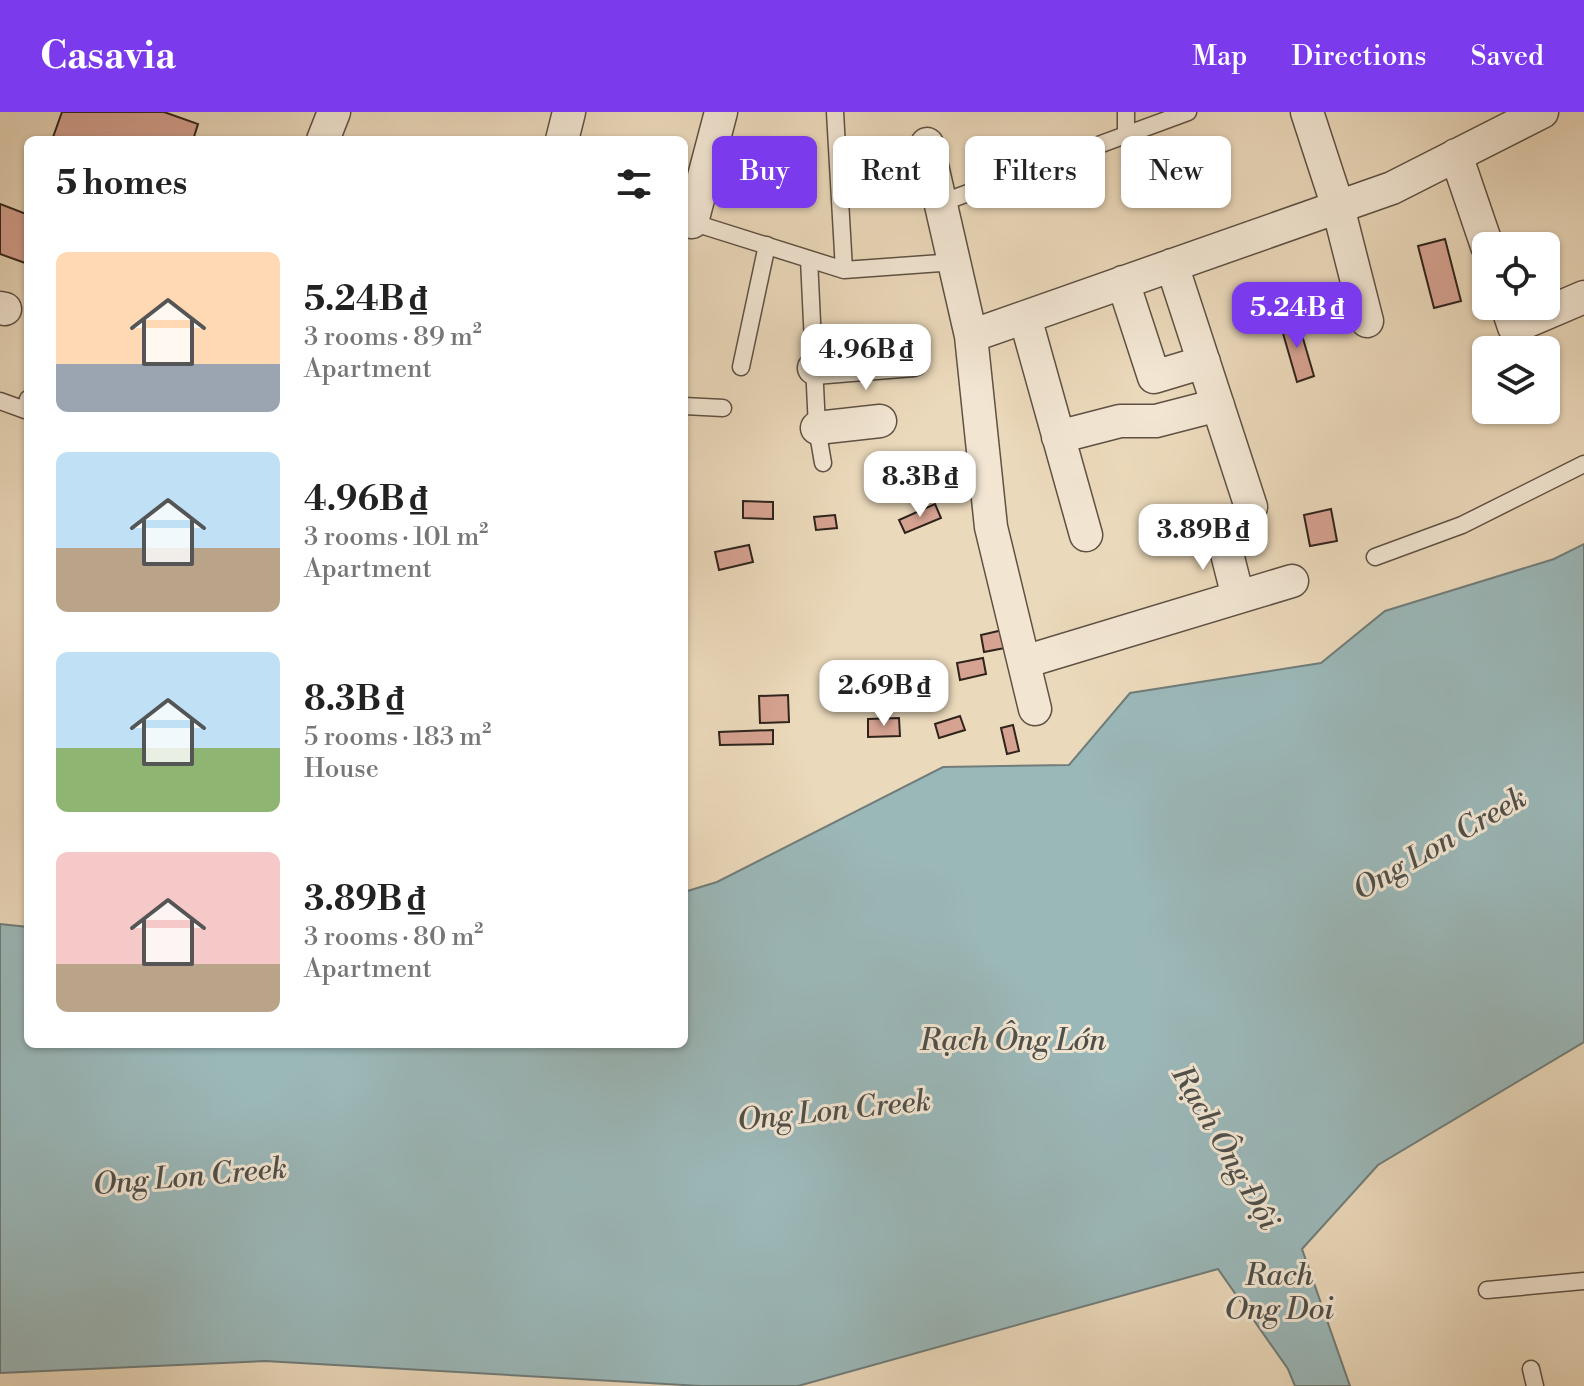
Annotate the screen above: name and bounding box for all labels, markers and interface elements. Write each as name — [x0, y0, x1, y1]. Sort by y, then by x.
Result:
text: Casavia — [40, 33, 176, 80]
text: Map — [1192, 39, 1247, 74]
text: Directions — [1291, 39, 1426, 74]
text: Saved — [1470, 39, 1544, 74]
chip: Buy — [712, 136, 817, 208]
chip: Rent — [833, 136, 949, 208]
chip: Filters — [965, 136, 1105, 208]
chip: New — [1121, 136, 1231, 208]
icon: filters — [612, 162, 656, 206]
text: 5 homes — [56, 163, 187, 205]
map controls — [1472, 232, 1560, 424]
button: locate — [1472, 232, 1560, 320]
text: 5.24B ₫ — [304, 279, 427, 321]
pin: 5.24B ₫ — [1223, 282, 1371, 350]
icon: home — [120, 284, 216, 380]
text: 5.24B ₫ — [1250, 292, 1344, 324]
text: 3 rooms · 89 m² — [304, 321, 482, 353]
pin: 4.96B ₫ — [792, 324, 940, 392]
text: 4.96B ₫ — [819, 334, 913, 366]
button: layers — [1472, 336, 1560, 424]
text: Apartment — [304, 353, 432, 385]
pin: 8.3B ₫ — [855, 451, 985, 519]
text: 8.3B ₫ — [882, 461, 958, 493]
text: 4.96B ₫ — [304, 479, 427, 521]
icon: home — [120, 484, 216, 580]
pin: 3.89B ₫ — [1129, 504, 1277, 572]
text: 3.89B ₫ — [1157, 514, 1249, 546]
text: 3 rooms · 101 m² — [304, 521, 488, 553]
text: Apartment — [304, 553, 432, 585]
pin: 2.69B ₫ — [810, 660, 958, 728]
text: 2.69B ₫ — [837, 670, 931, 702]
text: 8.3B ₫ — [304, 679, 404, 721]
icon: home — [120, 684, 216, 780]
text: 5 rooms · 183 m² — [304, 721, 491, 753]
text: House — [304, 753, 379, 785]
water label: Ong Lon Creek — [1346, 779, 1534, 909]
text: 3.89B ₫ — [304, 879, 425, 921]
icon: home — [120, 884, 216, 980]
text: 3 rooms · 80 m² — [304, 921, 483, 953]
text: Apartment — [304, 953, 432, 985]
water label: Rạch Ông Lớn — [919, 1020, 1106, 1060]
water label: Rạch Ông Đội — [1162, 1057, 1289, 1238]
water label: Ong Lon Creek — [735, 1082, 933, 1140]
water label: Ong Lon Creek — [91, 1150, 289, 1204]
water label: Rach Ong Doi — [1224, 1257, 1334, 1329]

